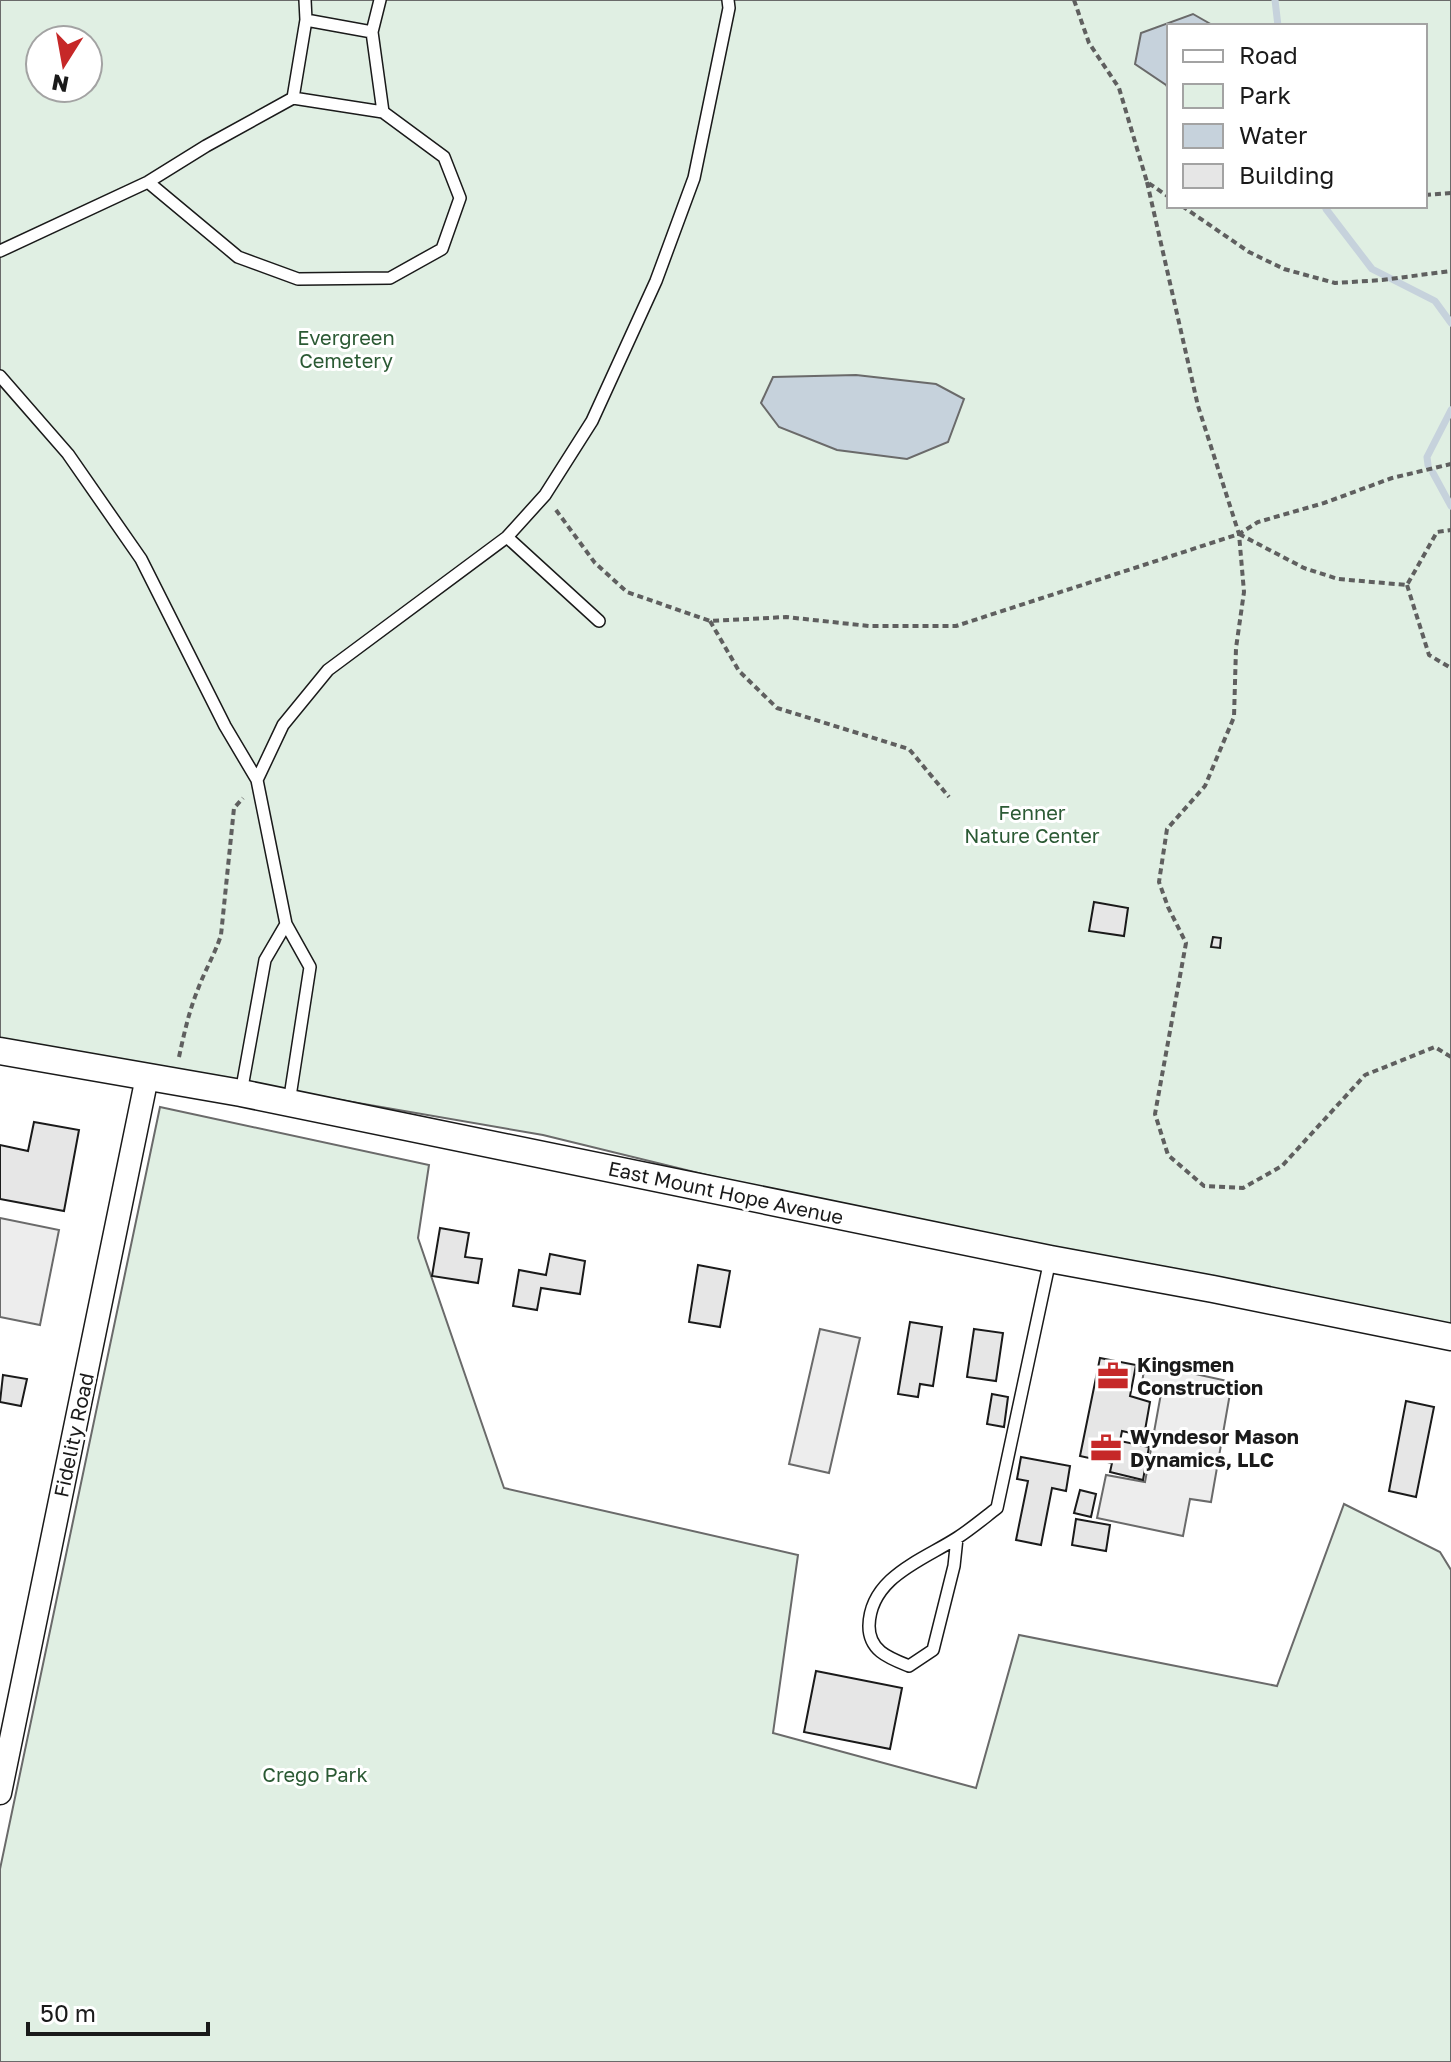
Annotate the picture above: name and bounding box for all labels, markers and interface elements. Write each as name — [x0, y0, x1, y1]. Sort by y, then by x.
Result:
north arrow — [24, 24, 104, 104]
legend — [1167, 24, 1427, 208]
text: Road — [1239, 40, 1298, 69]
text: N — [49, 69, 71, 99]
text: Park — [1239, 80, 1291, 109]
text: Water — [1239, 120, 1307, 149]
text: Building — [1239, 160, 1334, 189]
park label: Evergreen Cemetery — [297, 325, 395, 372]
park label: Fenner Nature Center — [964, 800, 1100, 847]
street label: East Mount Hope Avenue — [606, 1155, 846, 1229]
place label: Kingsmen Construction — [1137, 1352, 1263, 1399]
office icon: Kingsmen Construction — [1096, 1359, 1130, 1393]
street label: Fidelity Road — [48, 1371, 98, 1499]
place label: Wyndesor Mason Dynamics, LLC — [1130, 1424, 1299, 1471]
office icon: Wyndesor Mason Dynamics, LLC — [1089, 1431, 1123, 1465]
park label: Crego Park — [262, 1762, 368, 1786]
scale bar — [28, 1986, 208, 2036]
text: 50 m — [40, 1998, 96, 2027]

